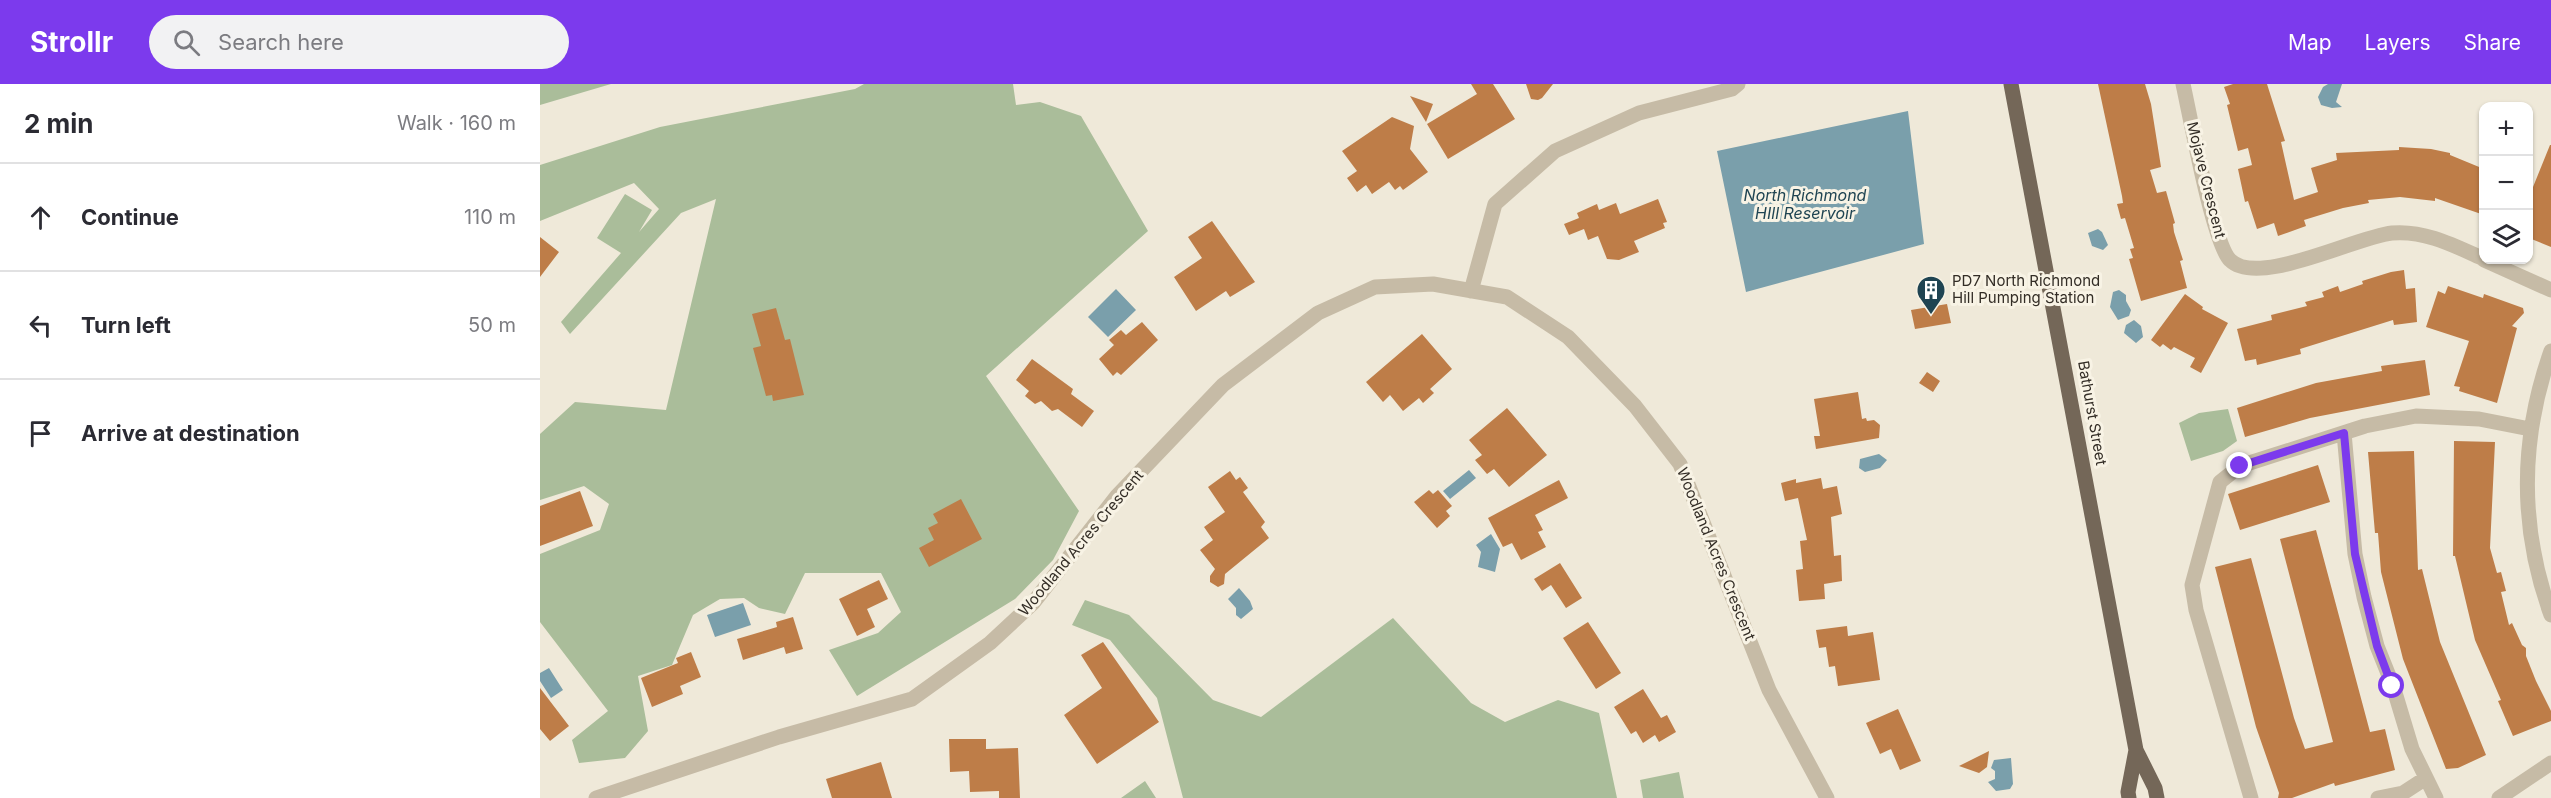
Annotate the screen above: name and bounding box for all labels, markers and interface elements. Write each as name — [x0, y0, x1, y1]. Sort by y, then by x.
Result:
search box — [149, 15, 569, 69]
text: Strollr — [30, 25, 113, 59]
icon: search — [170, 26, 203, 59]
text: Search here — [218, 29, 344, 55]
text: Map — [2288, 30, 2332, 55]
text: Layers — [2365, 30, 2431, 55]
text: Share — [2464, 30, 2521, 55]
map controls — [2479, 102, 2533, 264]
button: + — [2479, 102, 2533, 156]
text: 2 min — [24, 108, 94, 139]
text: Walk · 160 m — [397, 111, 516, 135]
street label: Mojave Crescent — [2183, 120, 2230, 240]
button: − — [2479, 156, 2533, 210]
water label: North Richmond HIll Reservoir — [1744, 185, 1867, 223]
icon: ahead — [24, 201, 57, 234]
text: Continue — [81, 204, 179, 230]
text: 110 m — [464, 205, 516, 229]
button: layers — [2479, 210, 2533, 264]
place label: PD7 North Richmond Hill Pumping Station — [1952, 271, 2100, 307]
building icon: PD7 North Richmond Hill Pumping Station — [1915, 274, 1947, 316]
icon: left — [24, 309, 57, 342]
text: Turn left — [81, 312, 171, 338]
text: 50 m — [468, 313, 516, 337]
street label: Bathurst Street — [2074, 359, 2111, 467]
icon: arrive — [24, 417, 57, 450]
text: Arrive at destination — [81, 420, 300, 446]
route end — [2226, 452, 2252, 478]
street label: Woodland Acres Crescent — [1673, 465, 1760, 643]
street label: Woodland Acres Crescent — [1014, 466, 1147, 620]
route start — [2378, 672, 2404, 698]

